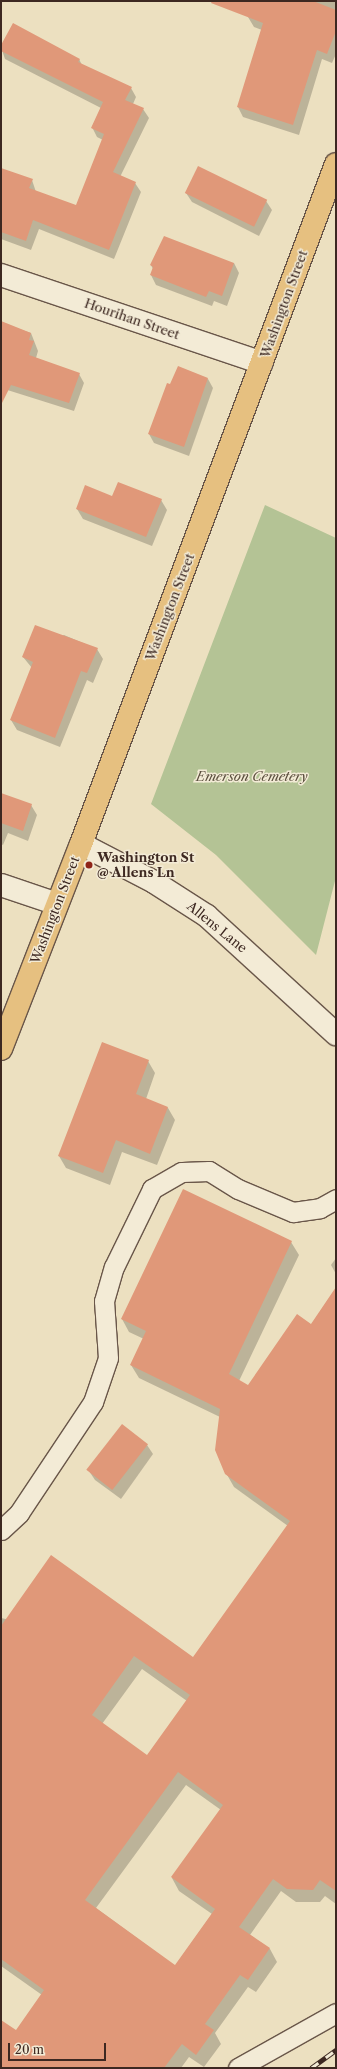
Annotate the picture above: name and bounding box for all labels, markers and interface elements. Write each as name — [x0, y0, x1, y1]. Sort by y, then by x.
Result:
street label: Washington Street — [257, 248, 311, 360]
street label: Hourihan Street — [82, 295, 182, 343]
street label: Washington Street — [142, 551, 198, 663]
park label: Emerson Cemetery — [196, 768, 308, 784]
place label: Washington St @ Allens Ln — [97, 850, 194, 881]
street label: Washington Street — [27, 854, 83, 966]
marker: Washington St @ Allens Ln — [84, 860, 94, 870]
street label: Allens Lane — [184, 898, 250, 956]
scale bar — [10, 2035, 108, 2061]
text: 20 m — [15, 2042, 44, 2057]

